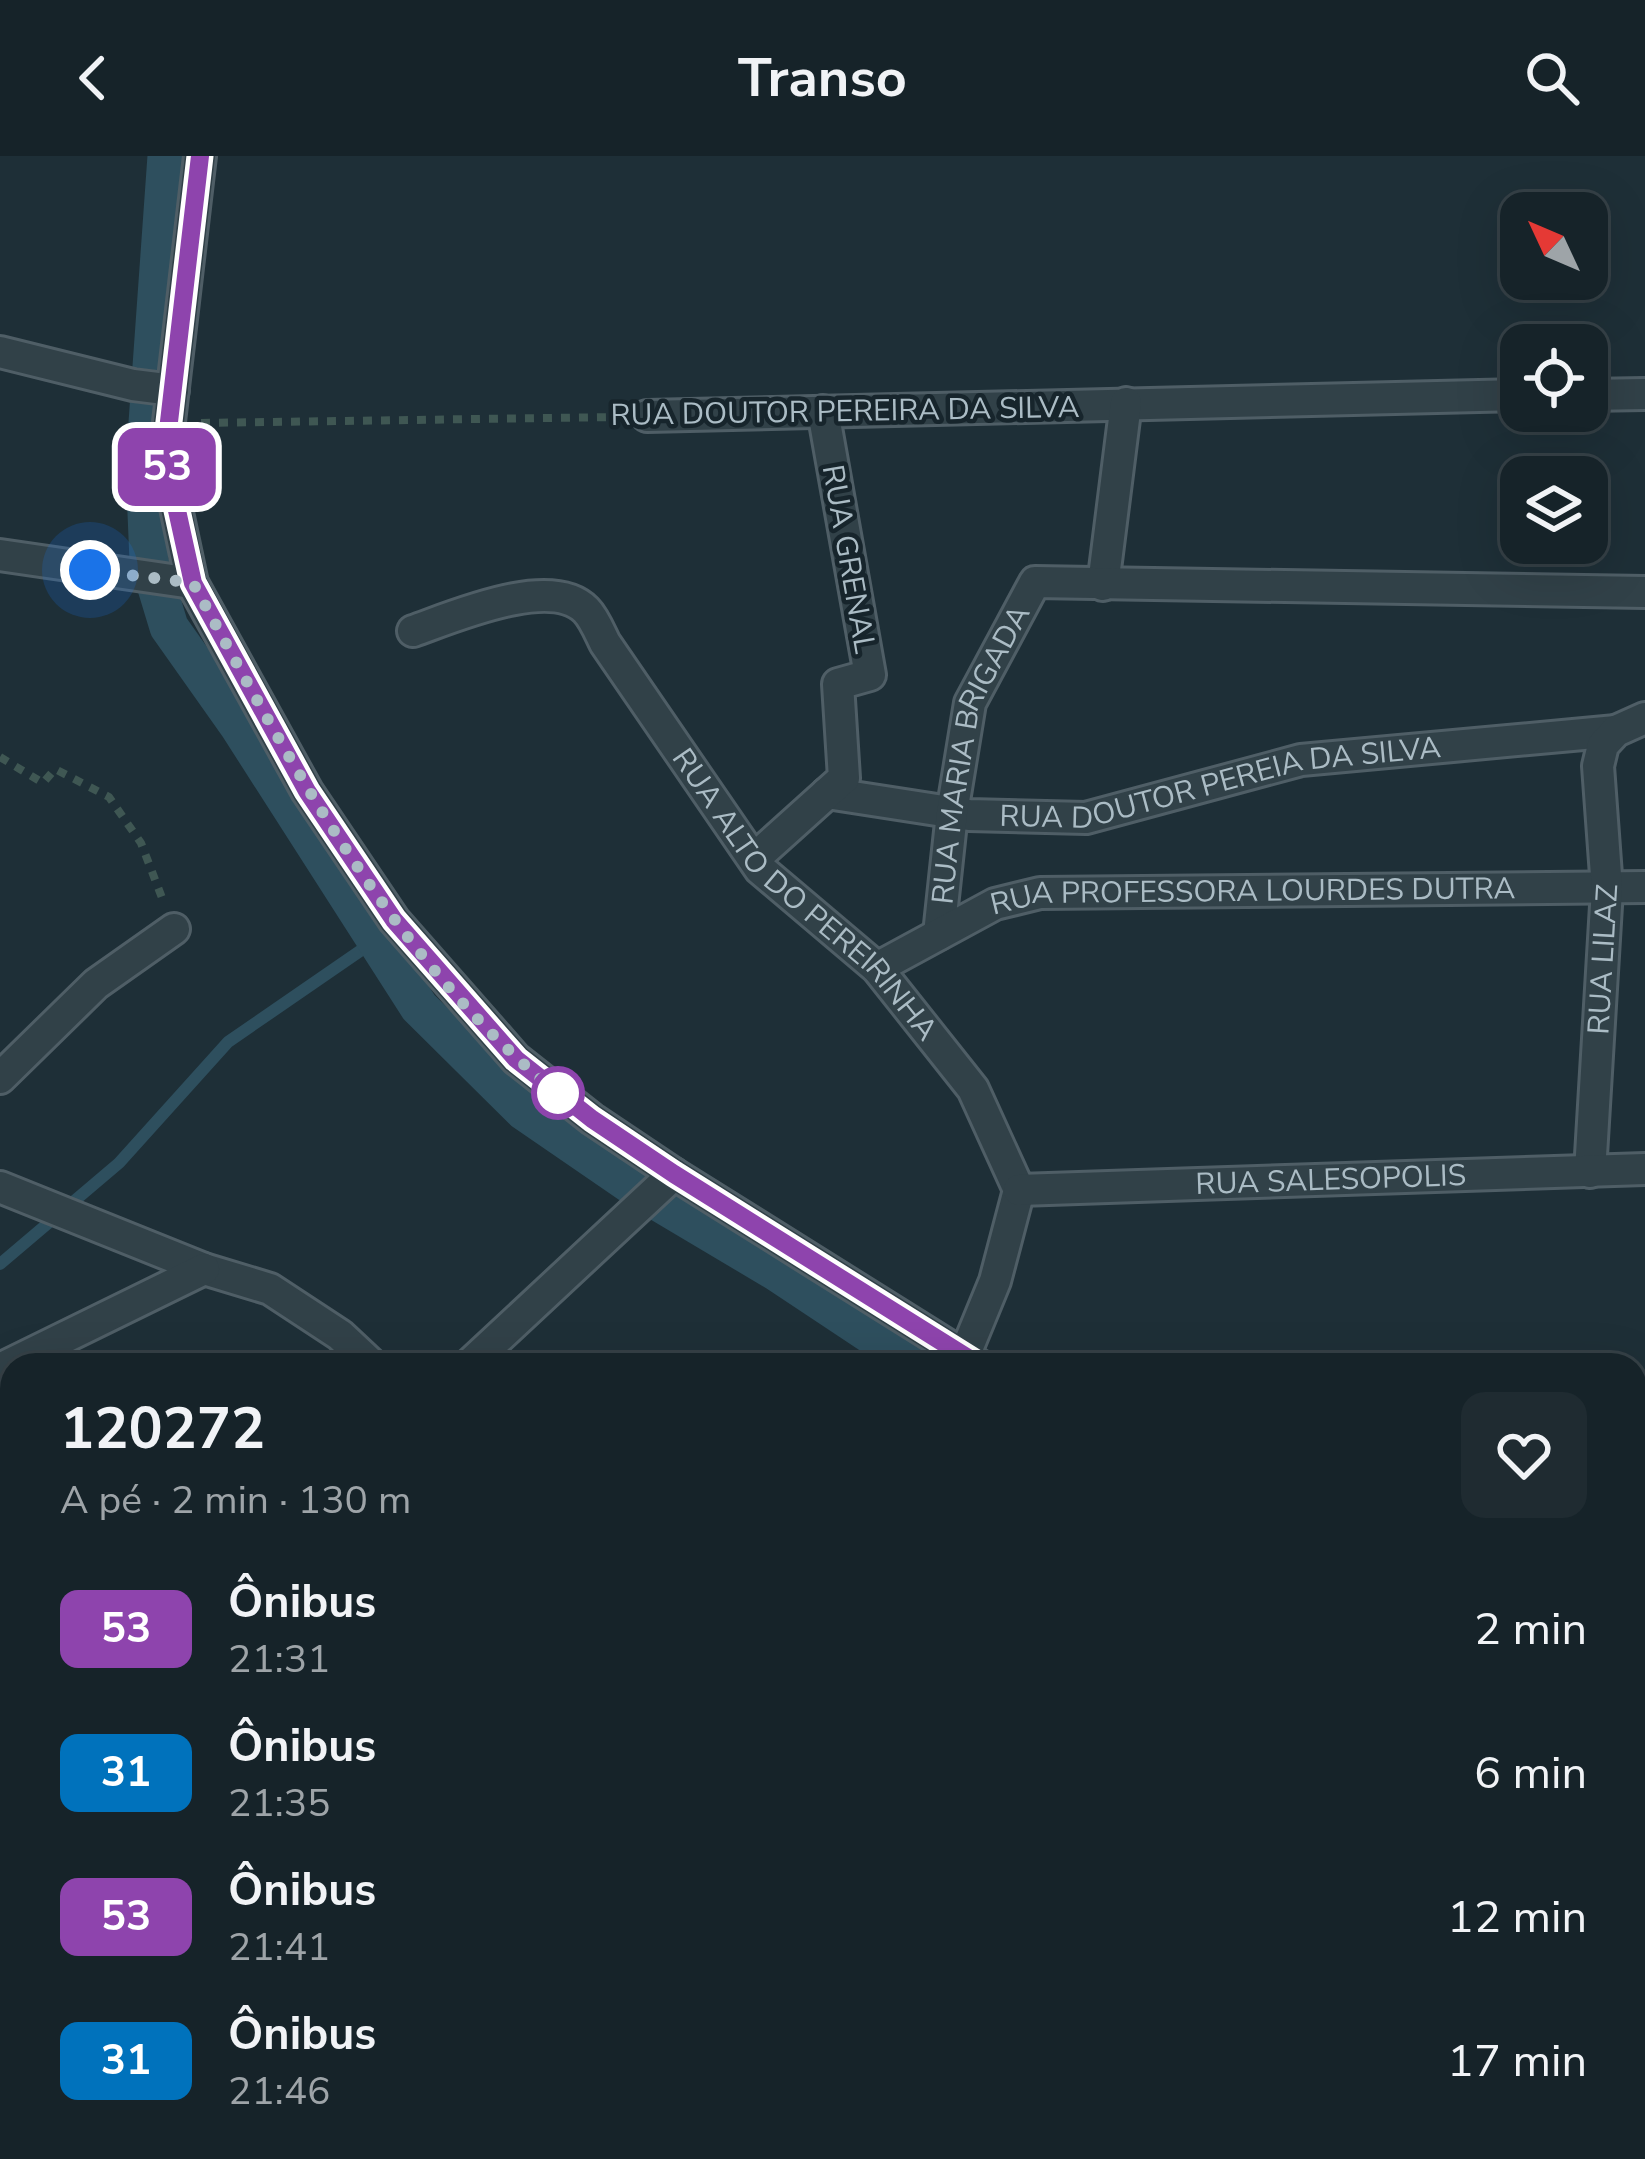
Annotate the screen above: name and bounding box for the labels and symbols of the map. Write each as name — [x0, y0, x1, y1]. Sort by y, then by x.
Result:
north arrow — [1500, 192, 1608, 300]
street label: RUA DOUTOR PEREIRA DA SILVA — [610, 387, 1080, 436]
line badge: 53 — [113, 428, 221, 506]
street label: RUA GRENAL — [812, 461, 885, 657]
your location — [60, 540, 120, 600]
street label: RUA MARIA BRIGADA — [922, 598, 1040, 906]
street label: RUA DOUTOR PEREIA DA SILVA — [999, 727, 1443, 839]
street label: RUA ALTO DO PEREIRINHA — [662, 740, 947, 1049]
street label: RUA PROFESSORA LOURDES DUTRA — [986, 868, 1516, 925]
street label: RUA LILAZ — [1578, 883, 1628, 1036]
unlabelled marker — [533, 1068, 583, 1118]
street label: RUA SALESOPOLIS — [1195, 1155, 1467, 1205]

